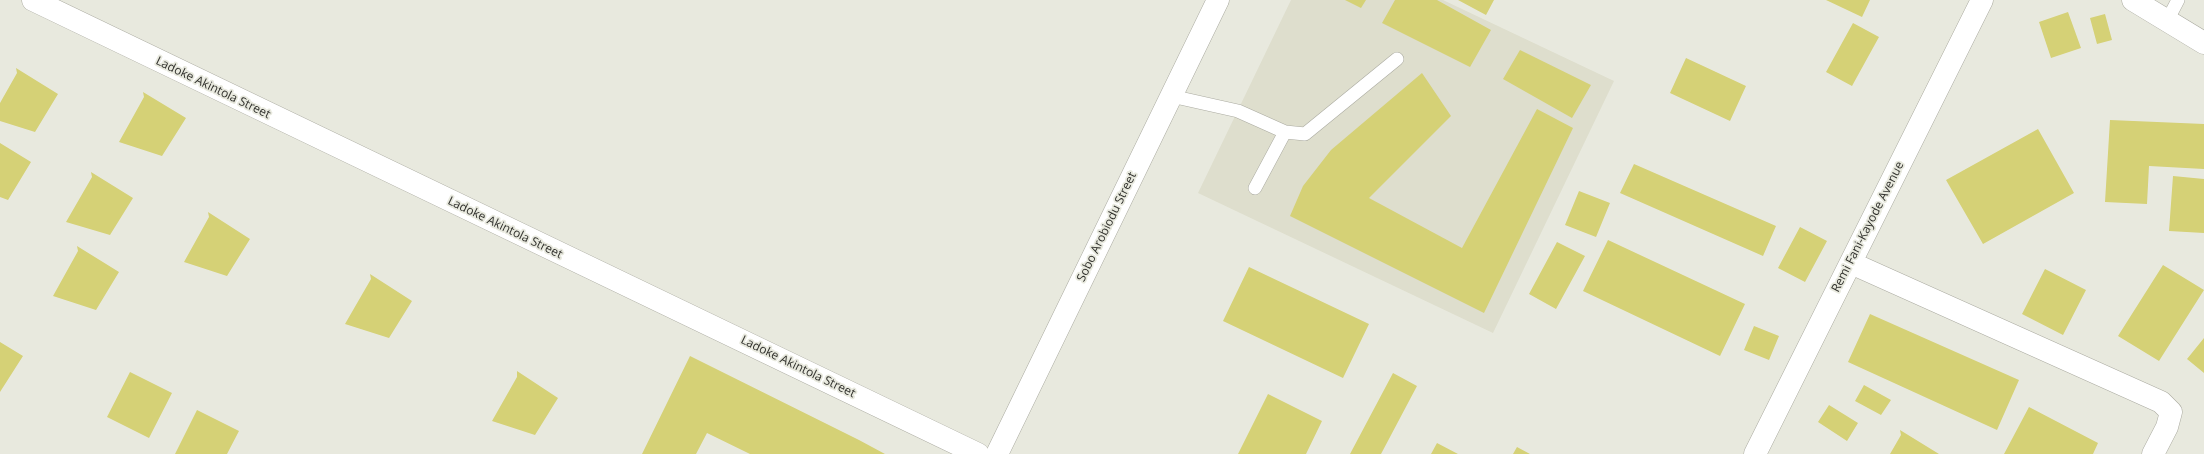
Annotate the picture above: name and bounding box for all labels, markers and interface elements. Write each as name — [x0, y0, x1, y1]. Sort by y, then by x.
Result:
street label: Ladoke Akintola Street — [153, 54, 273, 122]
street label: Remi Fani-Kayode Avenue — [1829, 159, 1907, 295]
street label: Sobo Arobiodu Street — [1074, 170, 1140, 284]
street label: Ladoke Akintola Street — [445, 194, 565, 262]
street label: Ladoke Akintola Street — [738, 333, 858, 401]

